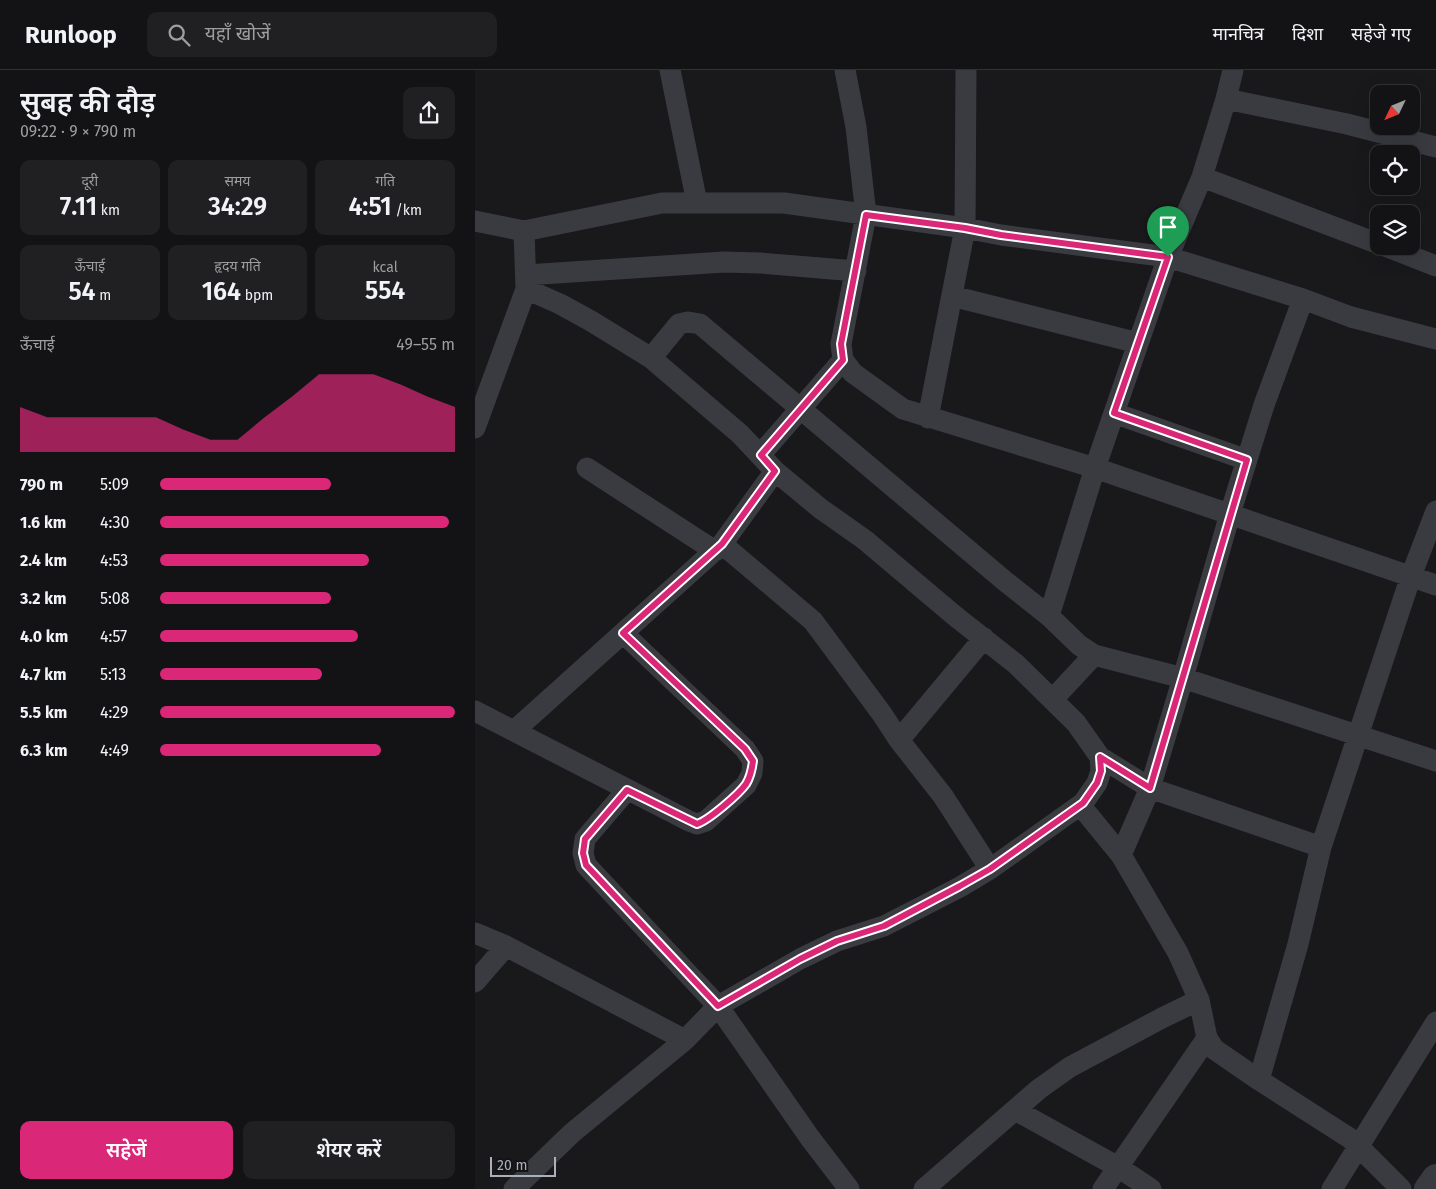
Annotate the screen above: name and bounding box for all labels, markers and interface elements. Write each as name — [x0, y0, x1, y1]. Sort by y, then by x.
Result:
search box — [147, 12, 497, 57]
text: Runloop — [25, 21, 117, 49]
icon: search — [165, 21, 193, 49]
text: यहाँ खोजें — [205, 22, 270, 45]
text: मानचित्र — [1212, 23, 1264, 45]
text: दिशा — [1292, 23, 1323, 45]
text: सहेजे गए — [1351, 23, 1411, 45]
north arrow — [1370, 85, 1420, 135]
map controls — [1370, 85, 1420, 255]
text: सुबह की दौड़ — [20, 86, 155, 119]
button: share — [403, 87, 455, 139]
text: 09:22 · 9 × 790 m — [20, 122, 136, 141]
button: locate — [1370, 145, 1420, 195]
text: दूरी — [81, 173, 98, 190]
text: समय — [225, 173, 250, 190]
text: गति — [375, 173, 395, 190]
text: 7.11 — [60, 192, 97, 222]
text: 34:29 — [208, 192, 267, 222]
text: 4:51 — [348, 192, 392, 222]
text: km — [97, 202, 120, 219]
text: /km — [392, 202, 422, 219]
button: layers — [1370, 205, 1420, 255]
pin — [1147, 206, 1189, 257]
icon: arrive — [1154, 213, 1182, 241]
text: ऊँचाई — [75, 258, 105, 275]
text: हृदय गति — [214, 258, 261, 275]
text: kcal — [373, 259, 398, 276]
text: 554 — [365, 276, 405, 306]
text: 54 — [68, 277, 96, 307]
text: 164 — [202, 277, 241, 307]
text: m — [96, 287, 111, 304]
text: bpm — [241, 287, 273, 304]
text: ऊँचाई — [20, 335, 55, 354]
text: 49–55 m — [396, 335, 455, 354]
text: 790 m — [20, 475, 63, 494]
text: 5:09 — [100, 475, 129, 494]
text: 1.6 km — [20, 513, 66, 532]
text: 4:30 — [100, 513, 129, 532]
text: 2.4 km — [20, 551, 67, 570]
text: 4:53 — [100, 551, 128, 570]
text: 3.2 km — [20, 589, 67, 608]
text: 5:08 — [100, 589, 130, 608]
text: 4.0 km — [20, 627, 68, 646]
text: 4:57 — [100, 627, 127, 646]
text: 4.7 km — [20, 665, 67, 684]
text: 5:13 — [100, 665, 126, 684]
text: 5.5 km — [20, 703, 67, 722]
text: 4:29 — [100, 703, 129, 722]
text: 6.3 km — [20, 741, 68, 760]
text: 4:49 — [100, 741, 129, 760]
button: सहेजें — [20, 1121, 233, 1179]
button: शेयर करें — [243, 1121, 455, 1179]
scale bar — [490, 1154, 556, 1177]
text: 20 m — [497, 1157, 527, 1174]

